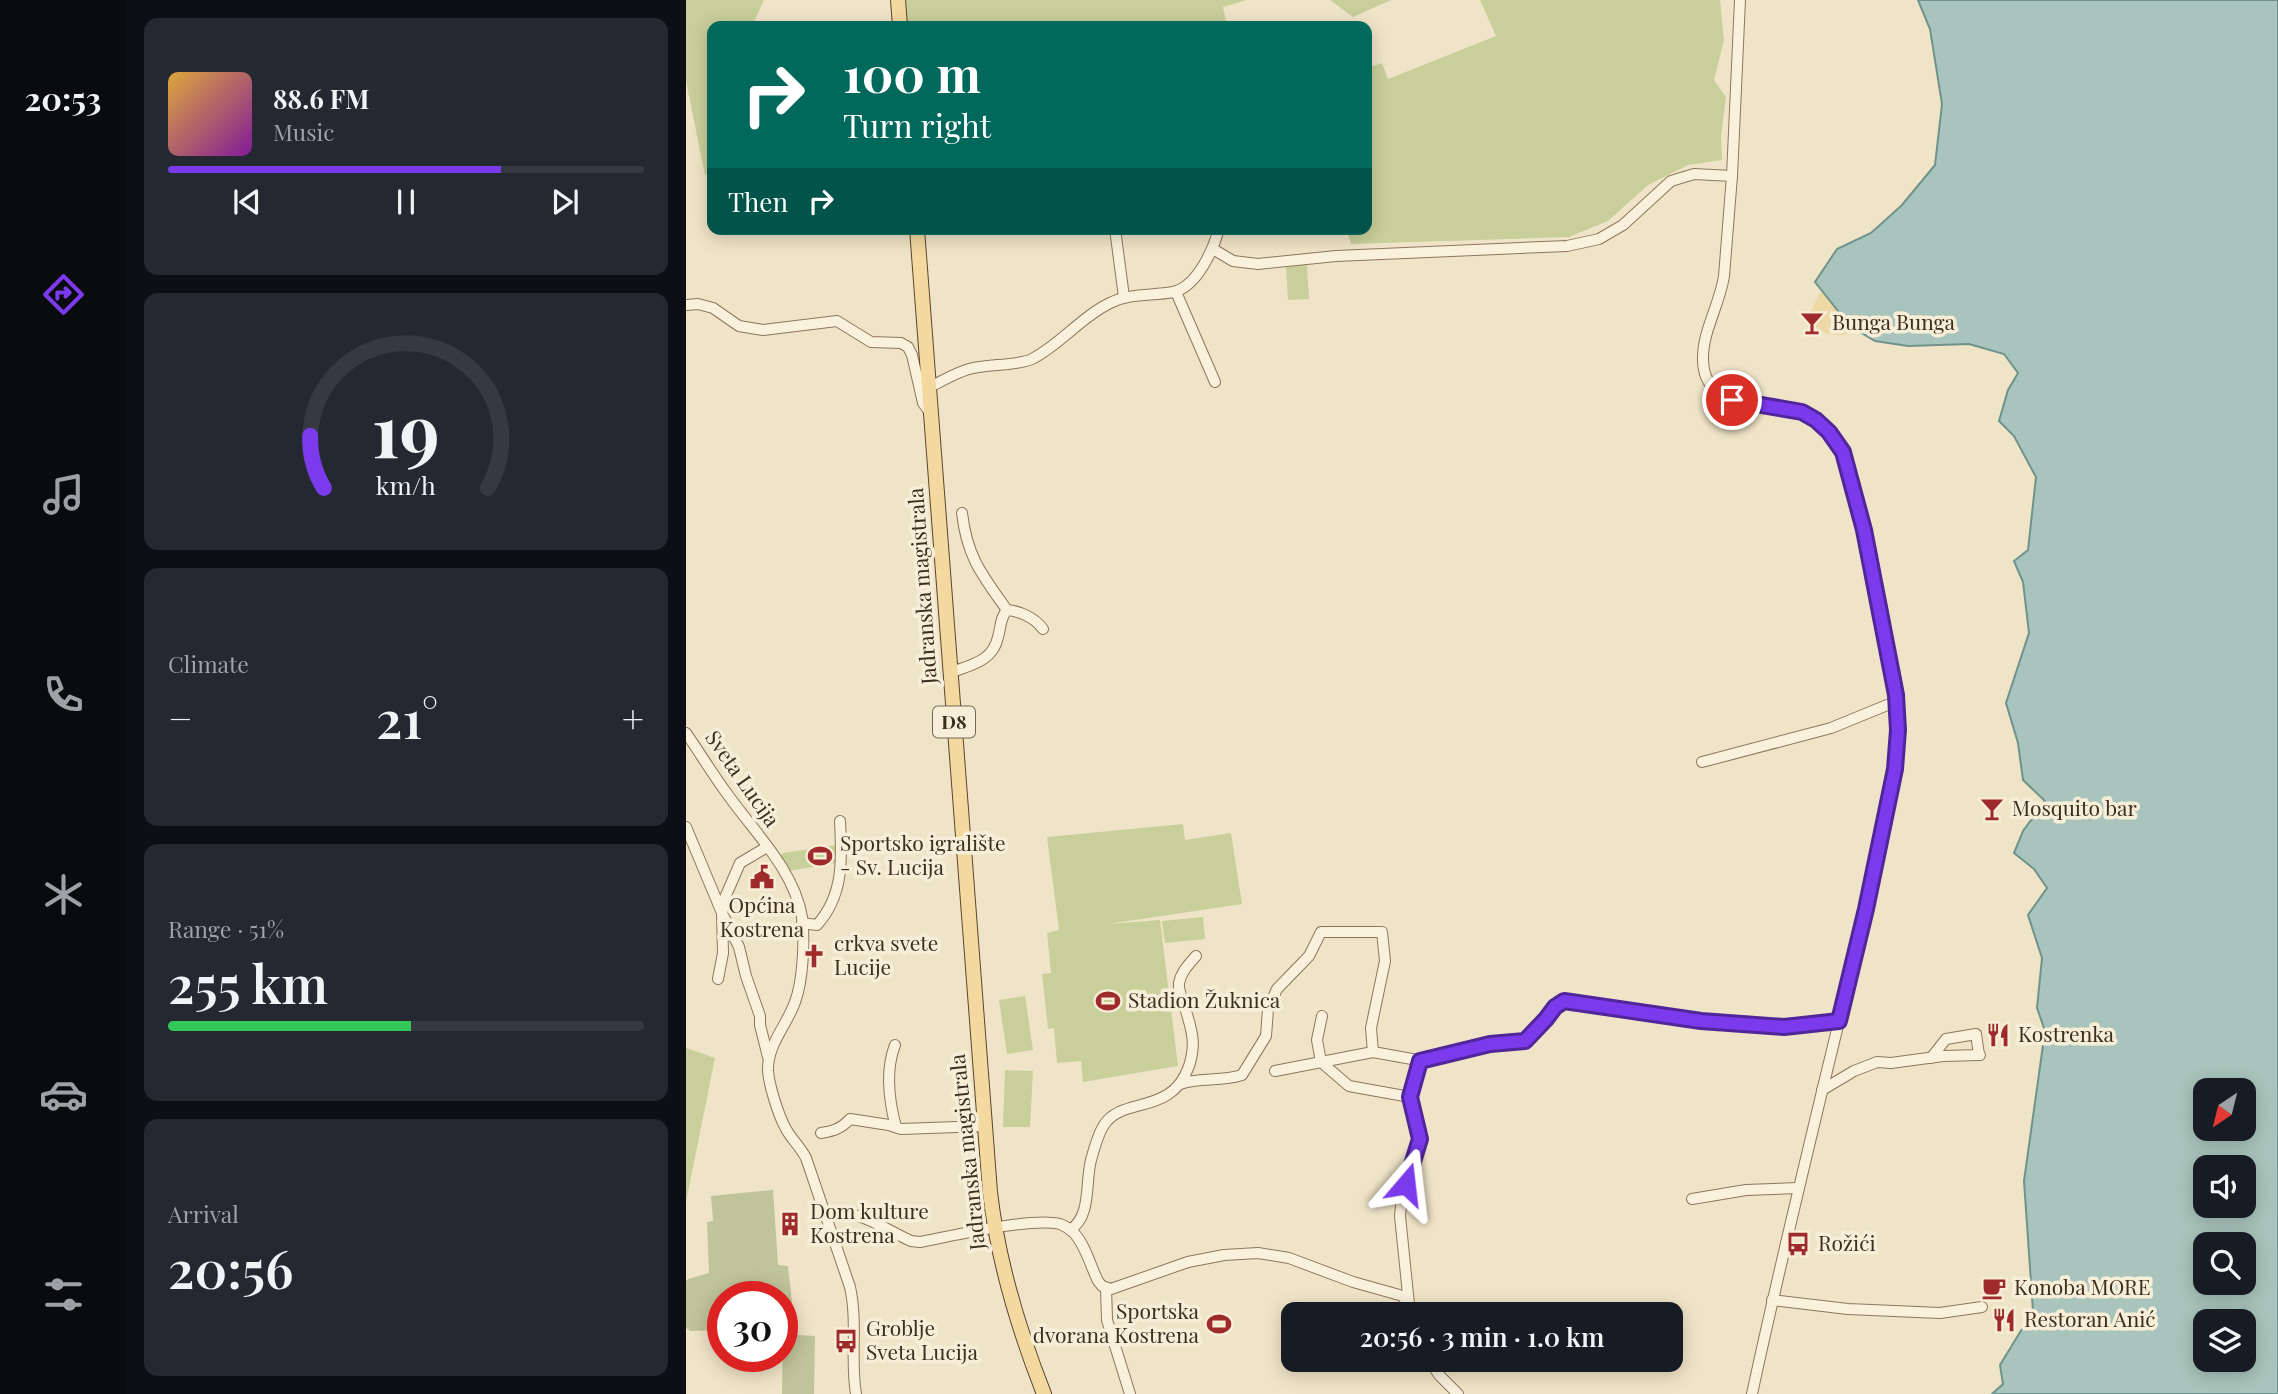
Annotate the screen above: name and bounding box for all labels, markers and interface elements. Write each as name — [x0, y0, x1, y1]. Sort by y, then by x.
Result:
text: 100 m — [843, 40, 981, 105]
icon: right — [728, 49, 819, 140]
text: 20:53 — [25, 76, 101, 119]
text: 88.6 FM — [273, 81, 369, 116]
text: Turn right — [843, 103, 991, 146]
text: Music — [273, 116, 334, 147]
icon: right — [802, 182, 840, 220]
icon: previous — [228, 183, 266, 221]
icon: pause — [387, 183, 425, 221]
icon: next — [546, 183, 584, 221]
text: Then — [728, 184, 788, 219]
icon: directions — [39, 270, 88, 319]
place label: Bunga Bunga — [1832, 307, 1955, 335]
bar icon: Bunga Bunga — [1798, 309, 1826, 337]
pin — [1702, 370, 1762, 430]
text: 19 — [372, 379, 440, 476]
icon: arrive — [1713, 381, 1751, 419]
text: km/h — [376, 468, 436, 501]
icon: music — [39, 470, 88, 519]
street label: Jadranska magistrala — [900, 486, 942, 686]
text: Climate — [168, 648, 249, 679]
icon: phone — [39, 670, 88, 719]
text: 21° — [376, 683, 438, 752]
text: − — [168, 692, 193, 743]
text: + — [622, 692, 644, 743]
road number: D8 — [933, 706, 975, 737]
street label: Sveta Lucija — [700, 724, 788, 832]
place label: Mosquito bar — [2012, 793, 2137, 821]
bar icon: Mosquito bar — [1978, 795, 2006, 823]
place label: Sportsko igralište - Sv. Lucija — [840, 828, 1006, 880]
sports icon: Sportsko igralište - Sv. Lucija — [806, 842, 834, 870]
public building icon: Općina Kostrena — [748, 863, 776, 891]
icon: climate — [39, 870, 88, 919]
place label: Općina Kostrena — [720, 890, 805, 942]
text: Range · 51% — [168, 913, 284, 944]
place label: crkva svete Lucije — [834, 928, 938, 980]
church icon: crkva svete Lucije — [800, 942, 828, 970]
text: 255 km — [168, 948, 328, 1017]
place label: Stadion Žuknica — [1128, 985, 1281, 1013]
sports icon: Stadion Žuknica — [1094, 987, 1122, 1015]
place label: Kostrenka — [2018, 1019, 2115, 1047]
restaurant icon: Kostrenka — [1984, 1021, 2012, 1049]
street label: Jadranska magistrala — [942, 1052, 990, 1253]
icon: car — [39, 1070, 88, 1119]
north arrow — [2193, 1078, 2256, 1141]
map controls — [2193, 1078, 2256, 1372]
position arrow — [1369, 1147, 1443, 1221]
button: sound — [2193, 1155, 2256, 1218]
place label: Dom kulture Kostrena — [810, 1196, 929, 1248]
text: Arrival — [168, 1198, 239, 1229]
building icon: Dom kulture Kostrena — [776, 1210, 804, 1238]
place label: Rožići — [1818, 1228, 1876, 1256]
bus stop icon: Rožići — [1784, 1230, 1812, 1258]
button: search — [2193, 1232, 2256, 1295]
text: 20:56 — [168, 1233, 293, 1302]
icon: filters — [39, 1270, 88, 1319]
place label: Konoba MORE — [2014, 1272, 2150, 1300]
cafe icon: Konoba MORE — [1980, 1274, 2008, 1302]
speed limit sign: 30 — [707, 1281, 798, 1372]
place label: Sportska dvorana Kostrena — [1033, 1296, 1200, 1348]
place label: Restoran Anić — [2024, 1304, 2156, 1332]
restaurant icon: Restoran Anić — [1990, 1306, 2018, 1334]
button: layers — [2193, 1309, 2256, 1372]
sports icon: Sportska dvorana Kostrena — [1205, 1310, 1233, 1338]
place label: Groblje Sveta Lucija — [866, 1313, 978, 1365]
text: 20:56 · 3 min · 1.0 km — [1360, 1319, 1604, 1354]
bus stop icon: Groblje Sveta Lucija — [832, 1327, 860, 1355]

